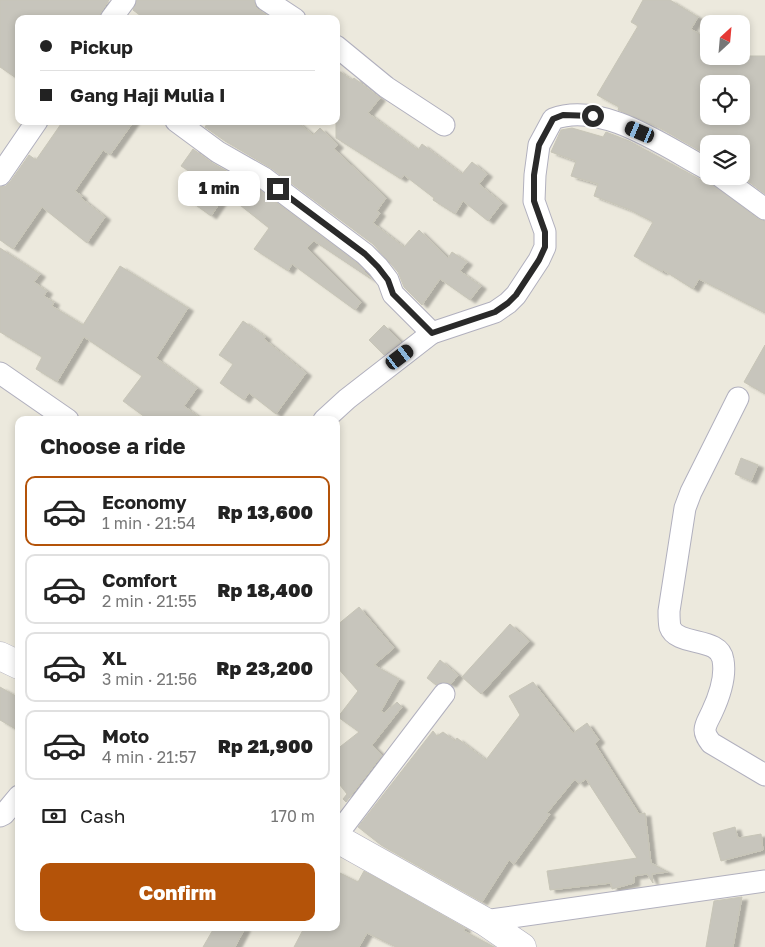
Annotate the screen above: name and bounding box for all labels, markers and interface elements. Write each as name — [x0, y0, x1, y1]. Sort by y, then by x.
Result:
north arrow — [700, 15, 750, 65]
map controls — [700, 15, 750, 185]
text: Pickup — [70, 35, 133, 58]
button: locate — [700, 75, 750, 125]
text: Gang Haji Mulia I — [70, 83, 226, 106]
route start — [582, 105, 604, 127]
car — [623, 119, 656, 145]
button: layers — [700, 135, 750, 185]
callout: 1 min — [178, 172, 260, 206]
text: 1 min — [199, 178, 239, 198]
route end — [267, 178, 289, 200]
car — [383, 342, 416, 372]
text: Choose a ride — [40, 432, 186, 459]
icon: car — [42, 489, 87, 534]
text: Economy — [102, 490, 187, 513]
text: Rp 13,600 — [217, 500, 313, 523]
text: 1 min · 21:54 — [102, 513, 196, 533]
icon: car — [42, 567, 87, 612]
text: Comfort — [102, 568, 177, 591]
text: Rp 18,400 — [217, 578, 313, 601]
text: 2 min · 21:55 — [102, 591, 197, 611]
icon: car — [42, 645, 87, 690]
text: XL — [102, 646, 127, 669]
text: Rp 23,200 — [216, 656, 313, 679]
text: 3 min · 21:56 — [102, 669, 197, 689]
icon: car — [42, 723, 87, 768]
text: Moto — [102, 724, 149, 747]
text: Rp 21,900 — [218, 734, 313, 757]
text: 4 min · 21:57 — [102, 747, 196, 767]
icon: cash — [40, 802, 68, 830]
text: Cash — [80, 804, 125, 827]
text: 170 m — [271, 806, 315, 826]
button: Confirm — [40, 863, 315, 921]

